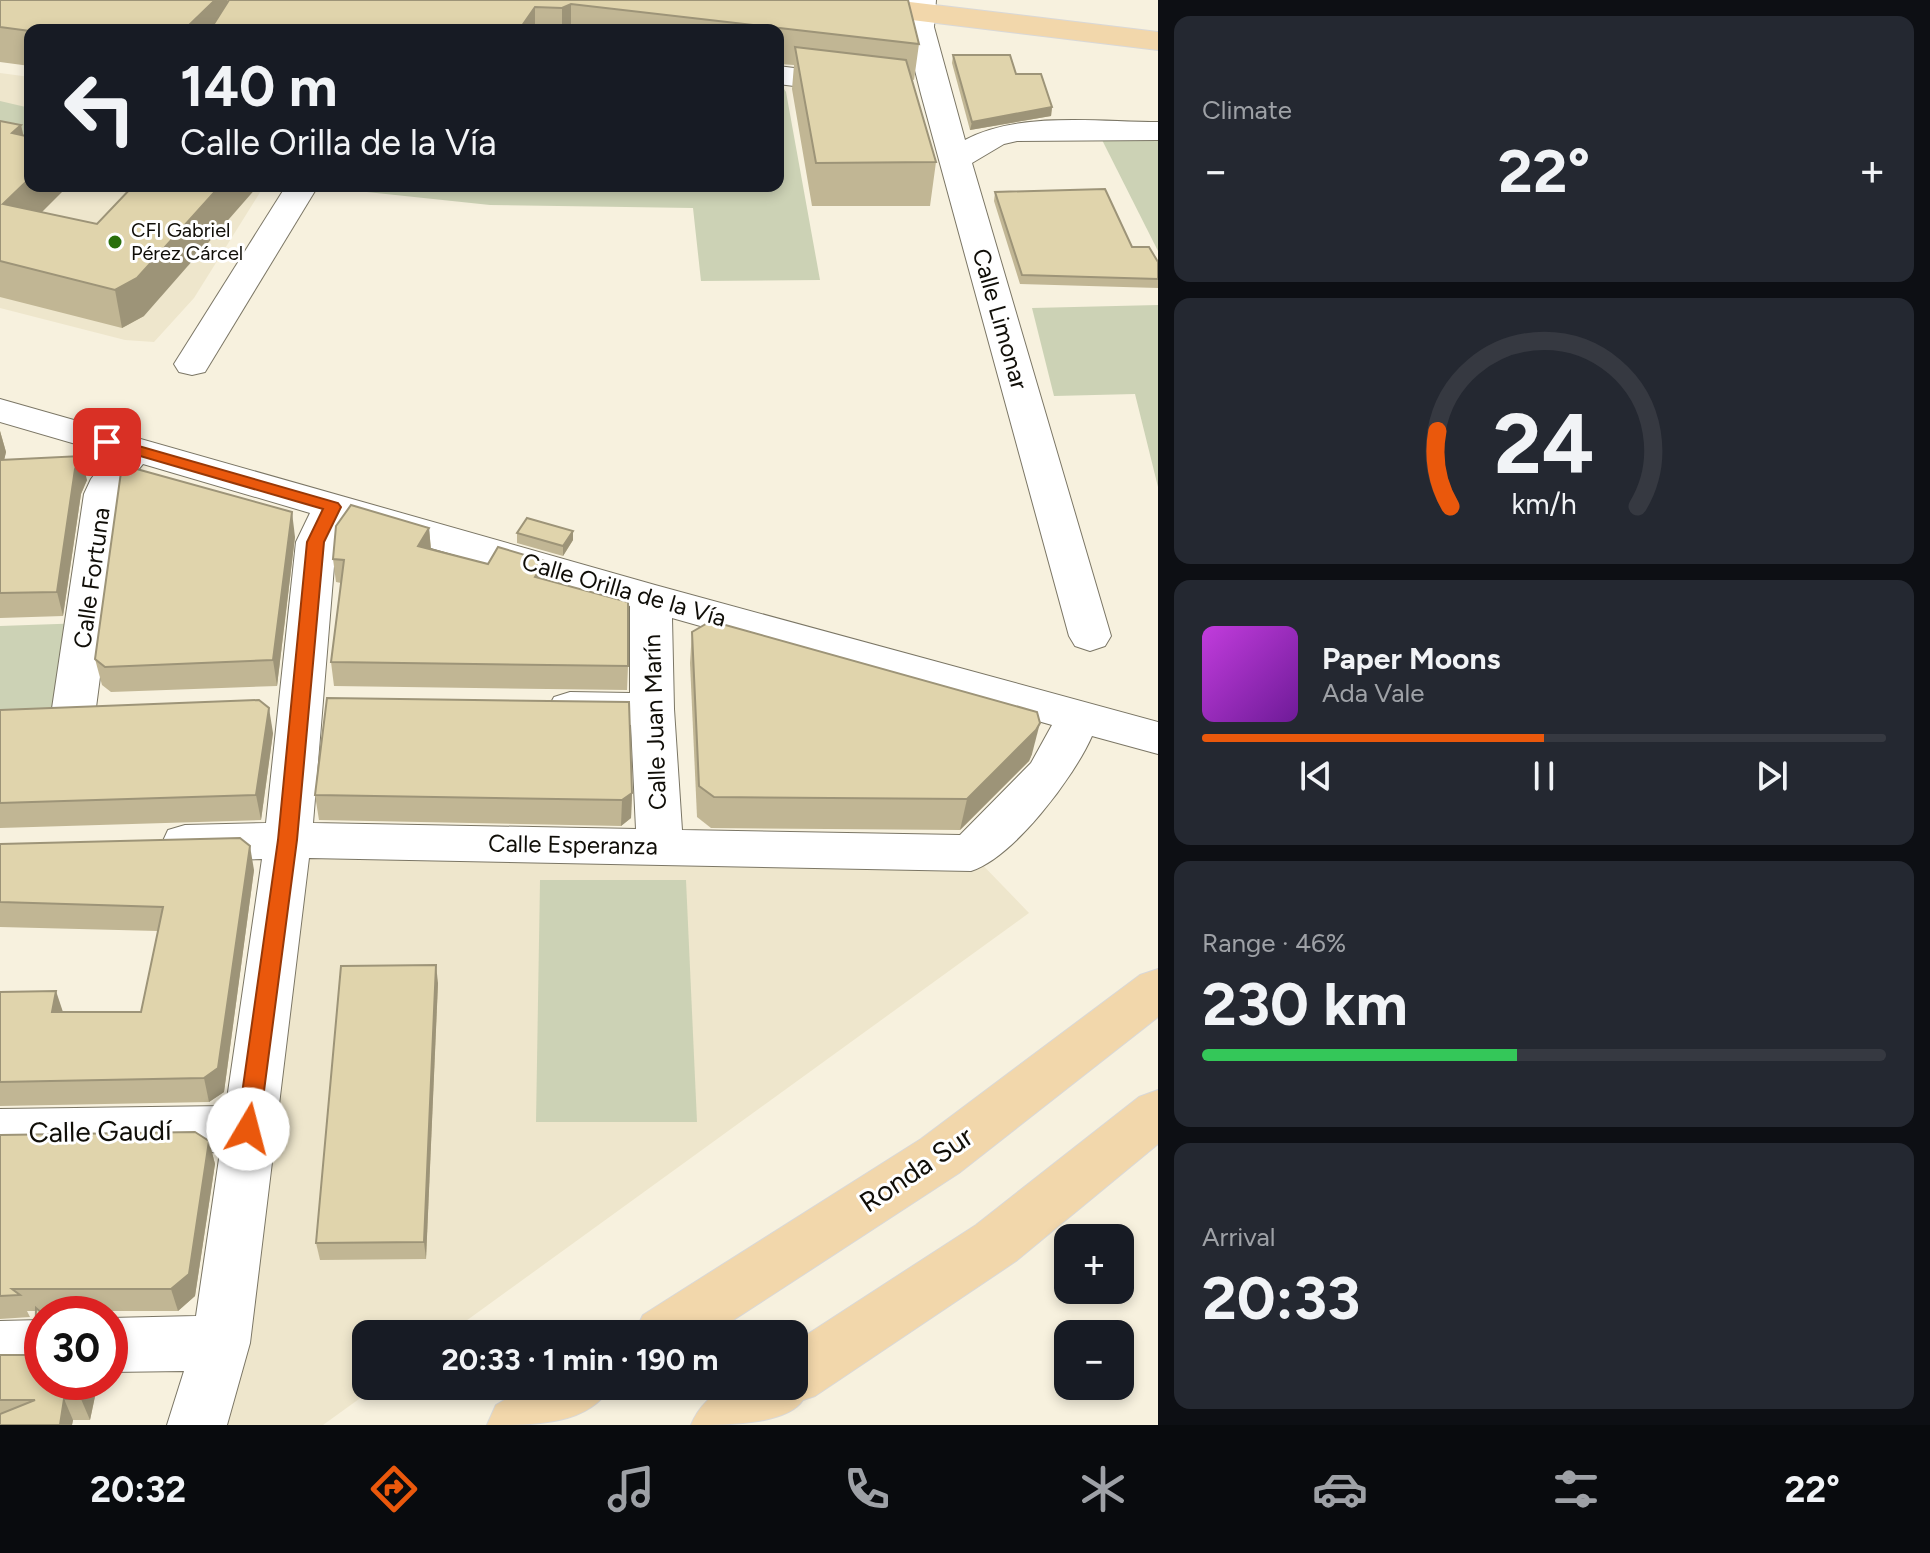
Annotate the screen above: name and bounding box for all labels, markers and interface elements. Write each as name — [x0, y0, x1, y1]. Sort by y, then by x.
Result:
text: 140 m — [180, 53, 338, 120]
icon: left — [48, 56, 152, 160]
text: Climate — [1202, 94, 1292, 126]
text: Calle Orilla de la Vía — [180, 121, 497, 164]
text: 22° — [1498, 135, 1590, 207]
text: − — [1202, 144, 1229, 197]
text: + — [1859, 144, 1886, 197]
place label: CFI Gabriel Pérez Cárcel — [131, 218, 243, 265]
marker: CFI Gabriel Pérez Cárcel — [106, 233, 124, 251]
street label: Calle Limonar — [967, 245, 1034, 393]
text: 24 — [1494, 393, 1594, 493]
pin — [73, 408, 141, 476]
icon: arrive — [85, 420, 129, 464]
text: km/h — [1511, 487, 1577, 521]
street label: Calle Fortuna — [67, 506, 116, 650]
street label: Calle Orilla de la Vía — [519, 546, 730, 633]
street label: Calle Juan Marín — [637, 634, 672, 811]
text: Paper Moons — [1322, 640, 1501, 677]
text: Ada Vale — [1322, 677, 1425, 709]
icon: previous — [1294, 754, 1338, 798]
icon: pause — [1522, 754, 1566, 798]
icon: next — [1750, 754, 1794, 798]
street label: Calle Esperanza — [488, 829, 658, 860]
text: Range · 46% — [1202, 927, 1346, 959]
text: 230 km — [1202, 968, 1408, 1040]
position arrow — [206, 1087, 290, 1171]
street label: Calle Gaudí — [28, 1113, 173, 1149]
street label: Ronda Sur — [853, 1118, 980, 1219]
text: Arrival — [1202, 1221, 1275, 1253]
map controls — [1054, 1224, 1134, 1400]
button: + — [1054, 1224, 1134, 1304]
text: 20:33 — [1202, 1262, 1360, 1334]
speed limit sign: 30 — [24, 1296, 128, 1400]
button: − — [1054, 1320, 1134, 1400]
text: 20:33 · 1 min · 190 m — [441, 1341, 719, 1378]
icon: directions — [366, 1461, 422, 1517]
icon: music — [603, 1461, 659, 1517]
icon: phone — [839, 1461, 895, 1517]
icon: climate — [1075, 1461, 1131, 1517]
icon: car — [1312, 1461, 1368, 1517]
icon: filters — [1548, 1461, 1604, 1517]
text: 20:32 — [90, 1468, 186, 1511]
text: 22° — [1784, 1468, 1840, 1511]

